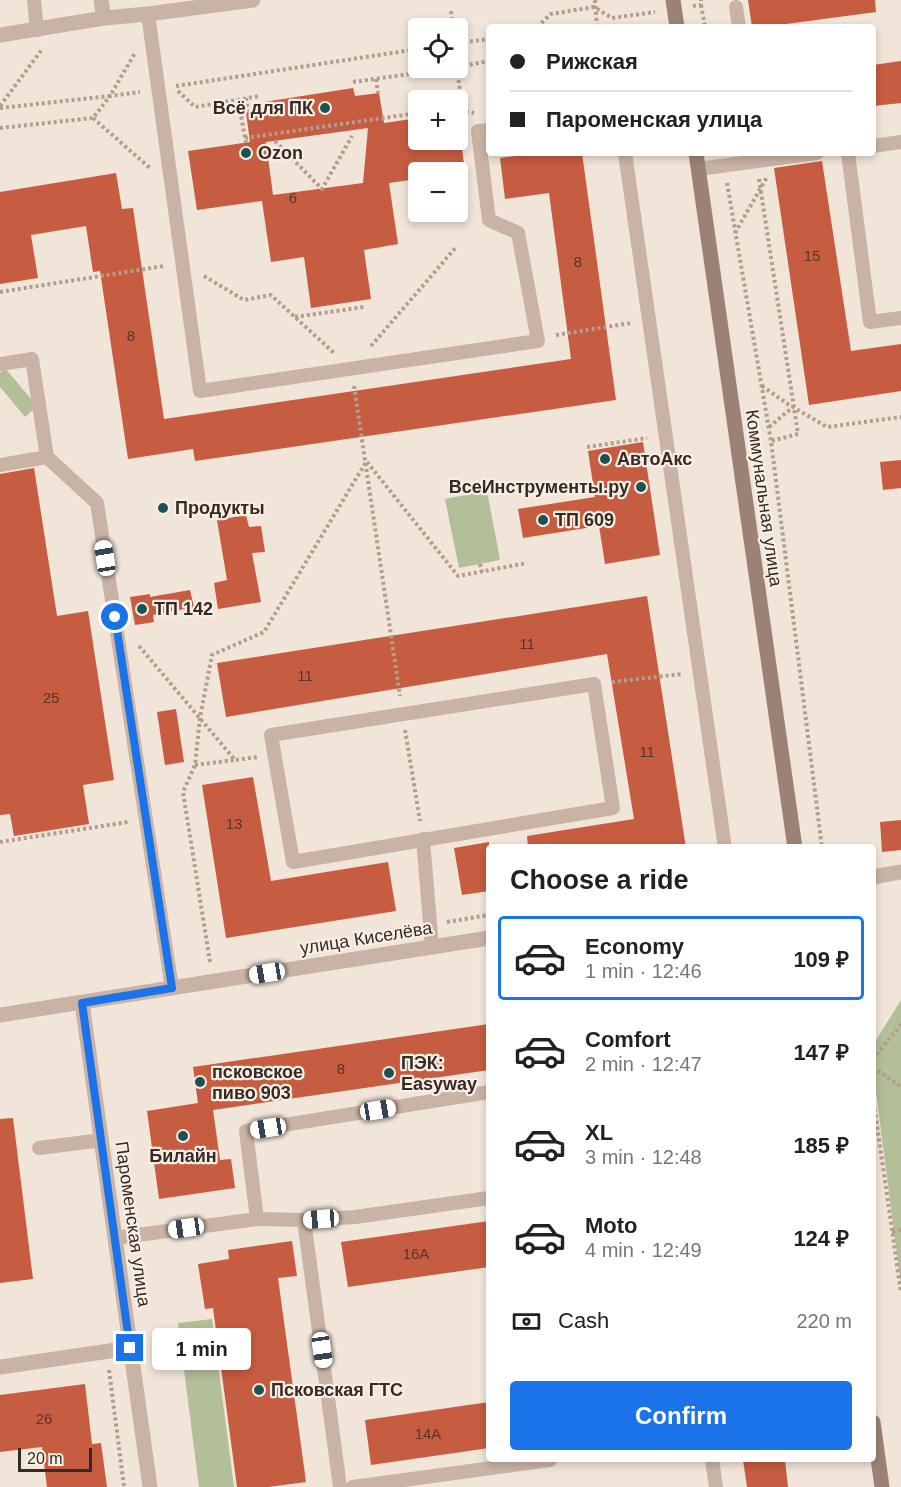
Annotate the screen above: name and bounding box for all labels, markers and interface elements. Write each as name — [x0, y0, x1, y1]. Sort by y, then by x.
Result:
map controls — [408, 18, 468, 222]
button: locate — [408, 18, 468, 78]
text: Рижская — [546, 49, 638, 74]
button: + — [408, 90, 468, 150]
place label: Всё для ПК — [213, 98, 314, 118]
marker: Всё для ПК — [318, 101, 332, 115]
text: Пароменская улица — [546, 107, 762, 132]
place label: Ozon — [258, 143, 303, 163]
marker: Ozon — [239, 146, 253, 160]
button: − — [408, 162, 468, 222]
house number: 6 — [289, 189, 297, 206]
house number: 15 — [804, 247, 820, 264]
house number: 8 — [574, 253, 582, 270]
house number: 8 — [127, 327, 135, 344]
street label: Коммунальная улица — [742, 408, 786, 589]
place label: АвтоАкс — [617, 449, 692, 469]
marker: АвтоАкс — [598, 452, 612, 466]
place label: ВсеИнструменты.ру — [449, 477, 629, 497]
marker: ВсеИнструменты.ру — [634, 480, 648, 494]
place label: Продукты — [175, 498, 265, 518]
marker: Продукты — [156, 501, 170, 515]
place label: ТП 609 — [555, 510, 614, 530]
marker: ТП 609 — [536, 513, 550, 527]
car — [93, 539, 117, 577]
place label: ТП 142 — [154, 599, 213, 619]
marker: ТП 142 — [135, 602, 149, 616]
route start — [101, 603, 128, 630]
house number: 11 — [519, 635, 535, 652]
house number: 11 — [297, 667, 313, 684]
house number: 25 — [43, 689, 59, 706]
house number: 11 — [639, 743, 655, 760]
house number: 13 — [226, 815, 242, 832]
text: Choose a ride — [510, 865, 689, 895]
street label: улица Киселёва — [299, 918, 434, 958]
icon: car — [513, 931, 567, 985]
text: Economy — [585, 934, 684, 959]
text: 109 ₽ — [793, 947, 849, 972]
text: 1 min · 12:46 — [585, 960, 702, 982]
car — [248, 961, 286, 985]
icon: car — [513, 1024, 567, 1078]
text: Comfort — [585, 1027, 671, 1052]
text: 147 ₽ — [793, 1040, 849, 1065]
place label: ПЭК: Easyway — [401, 1053, 477, 1094]
text: 2 min · 12:47 — [585, 1053, 702, 1075]
house number: 8 — [337, 1060, 345, 1077]
place label: псковское пиво 903 — [212, 1062, 303, 1103]
marker: ПЭК: Easyway — [382, 1066, 396, 1080]
marker: псковское пиво 903 — [193, 1075, 207, 1089]
car — [359, 1098, 397, 1122]
car — [249, 1116, 287, 1140]
icon: car — [513, 1117, 567, 1171]
text: XL — [585, 1120, 613, 1145]
marker: Билайн — [176, 1129, 190, 1143]
text: 185 ₽ — [793, 1133, 849, 1158]
street label: Пароменская улица — [111, 1140, 155, 1309]
place label: Билайн — [149, 1146, 217, 1166]
text: 3 min · 12:48 — [585, 1146, 702, 1168]
car — [302, 1209, 340, 1229]
icon: car — [513, 1210, 567, 1264]
text: Moto — [585, 1213, 638, 1238]
car — [167, 1217, 205, 1239]
text: 124 ₽ — [793, 1226, 849, 1251]
text: 4 min · 12:49 — [585, 1239, 702, 1261]
house number: 16А — [403, 1245, 429, 1262]
icon: cash — [510, 1305, 543, 1338]
text: Cash — [558, 1308, 609, 1333]
text: 220 m — [796, 1310, 852, 1332]
callout: 1 min — [151, 1327, 250, 1369]
car — [311, 1331, 333, 1369]
route end — [116, 1334, 143, 1361]
text: 1 min — [175, 1338, 228, 1360]
place label: Псковская ГТС — [271, 1380, 403, 1400]
button: Confirm — [510, 1381, 852, 1450]
marker: Псковская ГТС — [252, 1383, 266, 1397]
house number: 26 — [36, 1410, 52, 1427]
house number: 14А — [415, 1425, 441, 1442]
scale bar — [18, 1445, 92, 1472]
text: 20 m — [27, 1450, 63, 1467]

